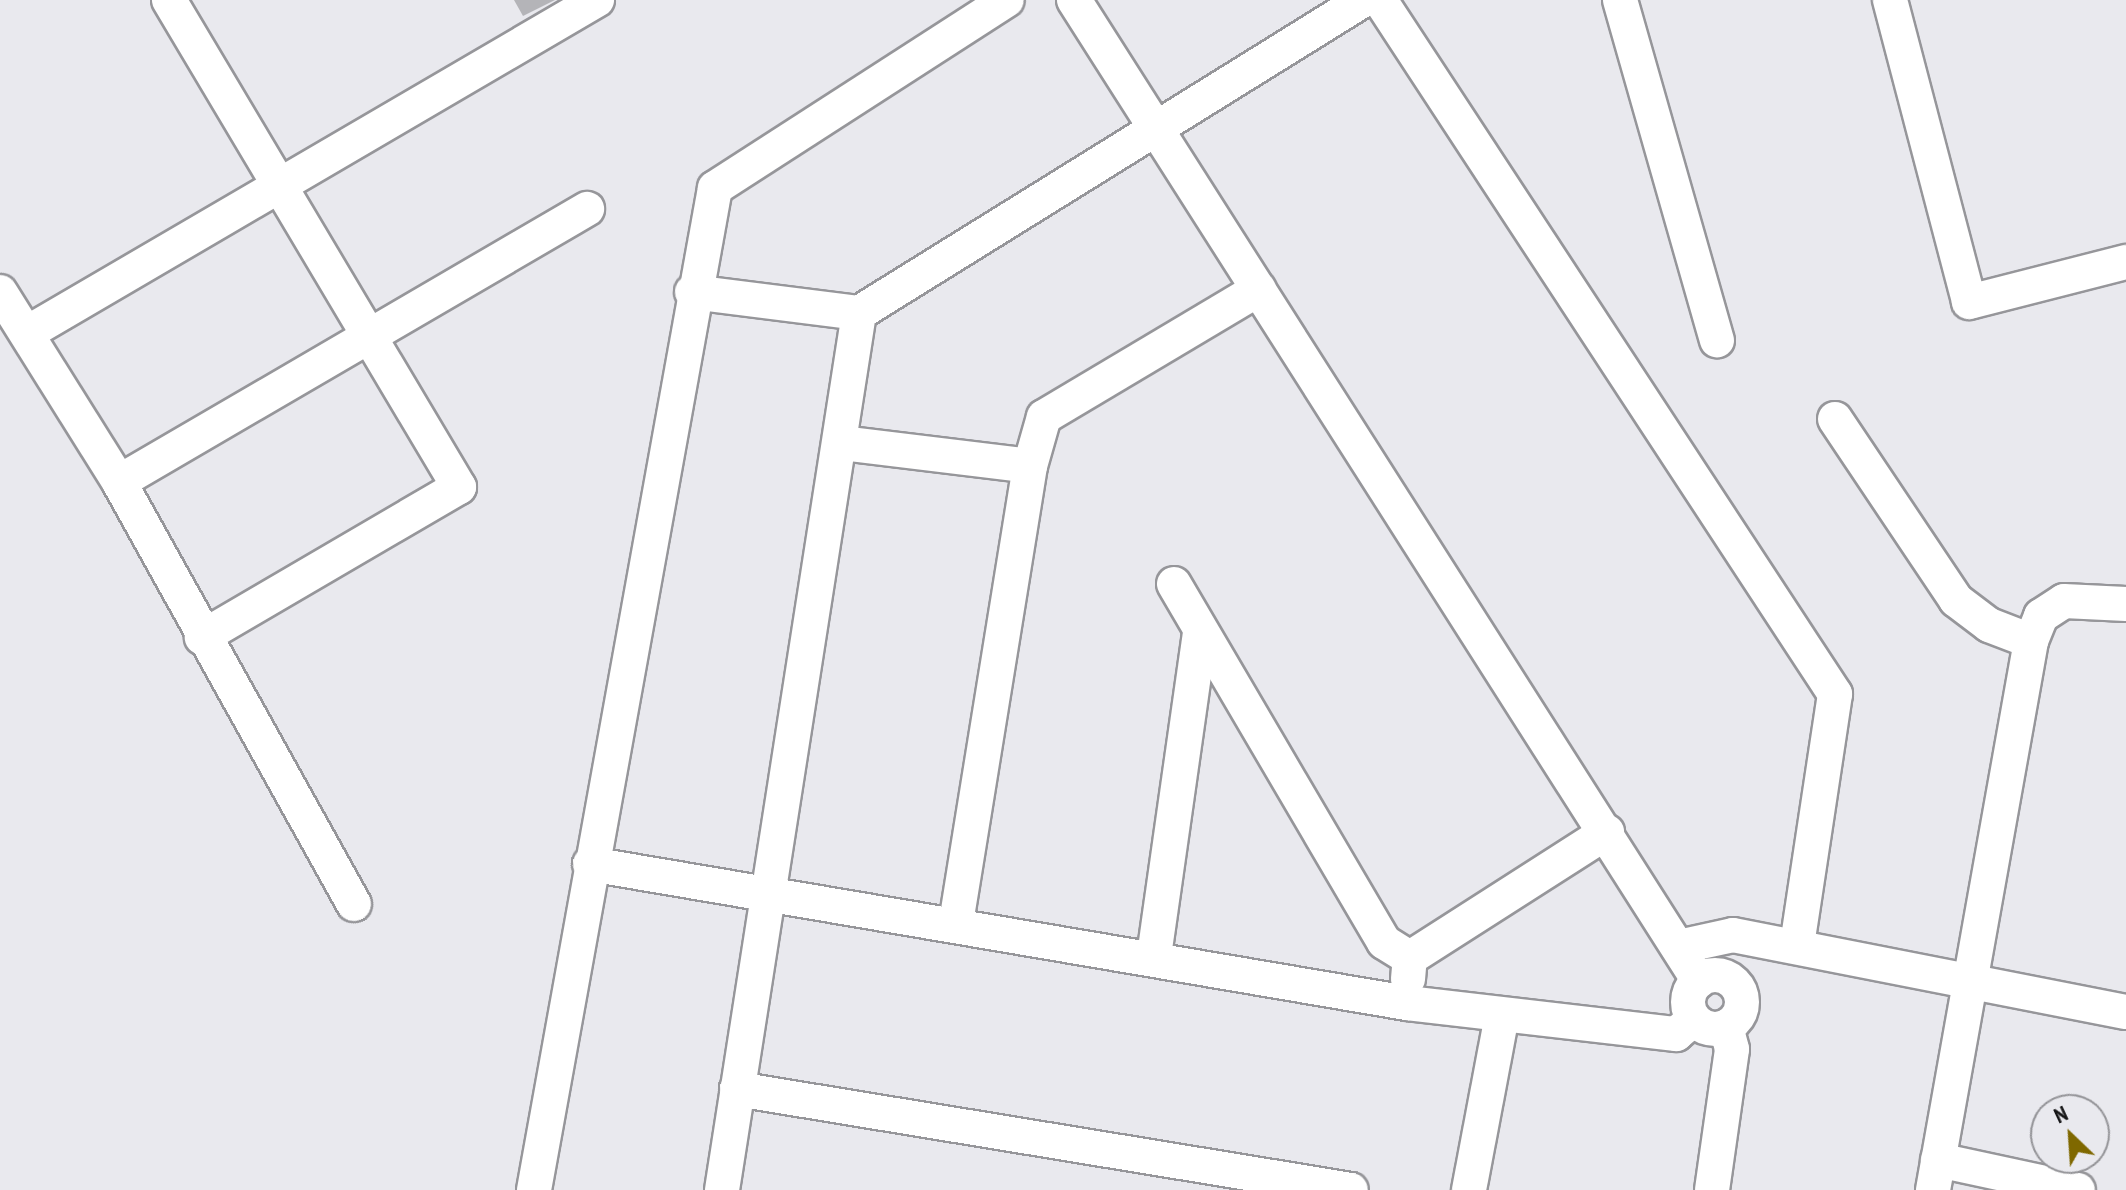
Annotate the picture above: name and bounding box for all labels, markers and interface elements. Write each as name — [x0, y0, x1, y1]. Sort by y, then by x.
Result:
north arrow — [2030, 1094, 2110, 1174]
text: N — [2049, 1099, 2072, 1129]

